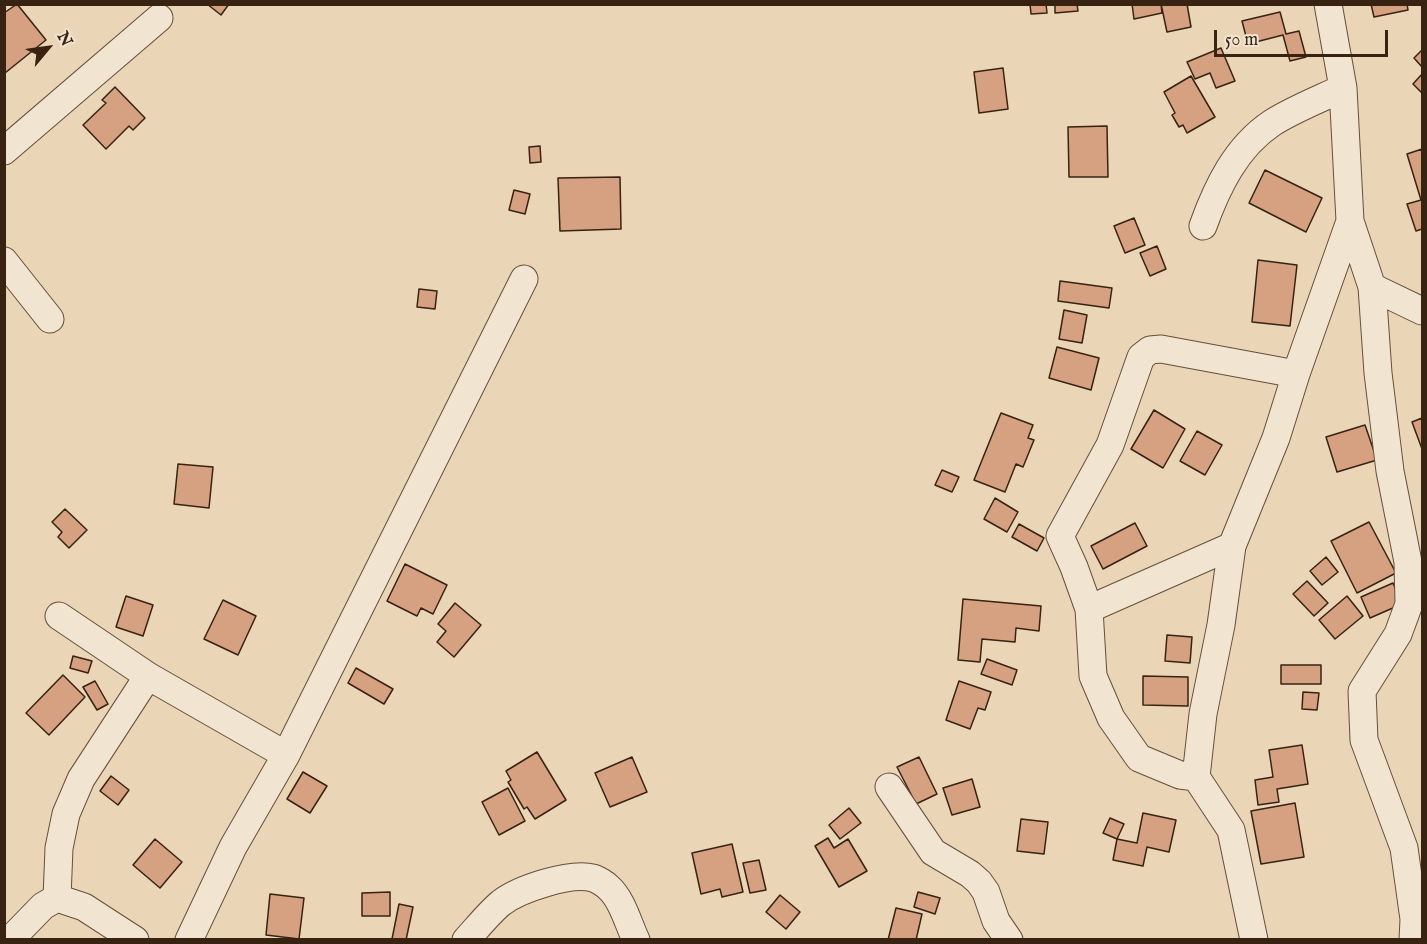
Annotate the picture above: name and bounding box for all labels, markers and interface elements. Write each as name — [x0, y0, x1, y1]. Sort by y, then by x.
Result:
north arrow — [18, 18, 78, 78]
scale bar — [1217, 18, 1391, 56]
text: N — [52, 28, 76, 50]
text: 50 m — [1225, 29, 1258, 52]

